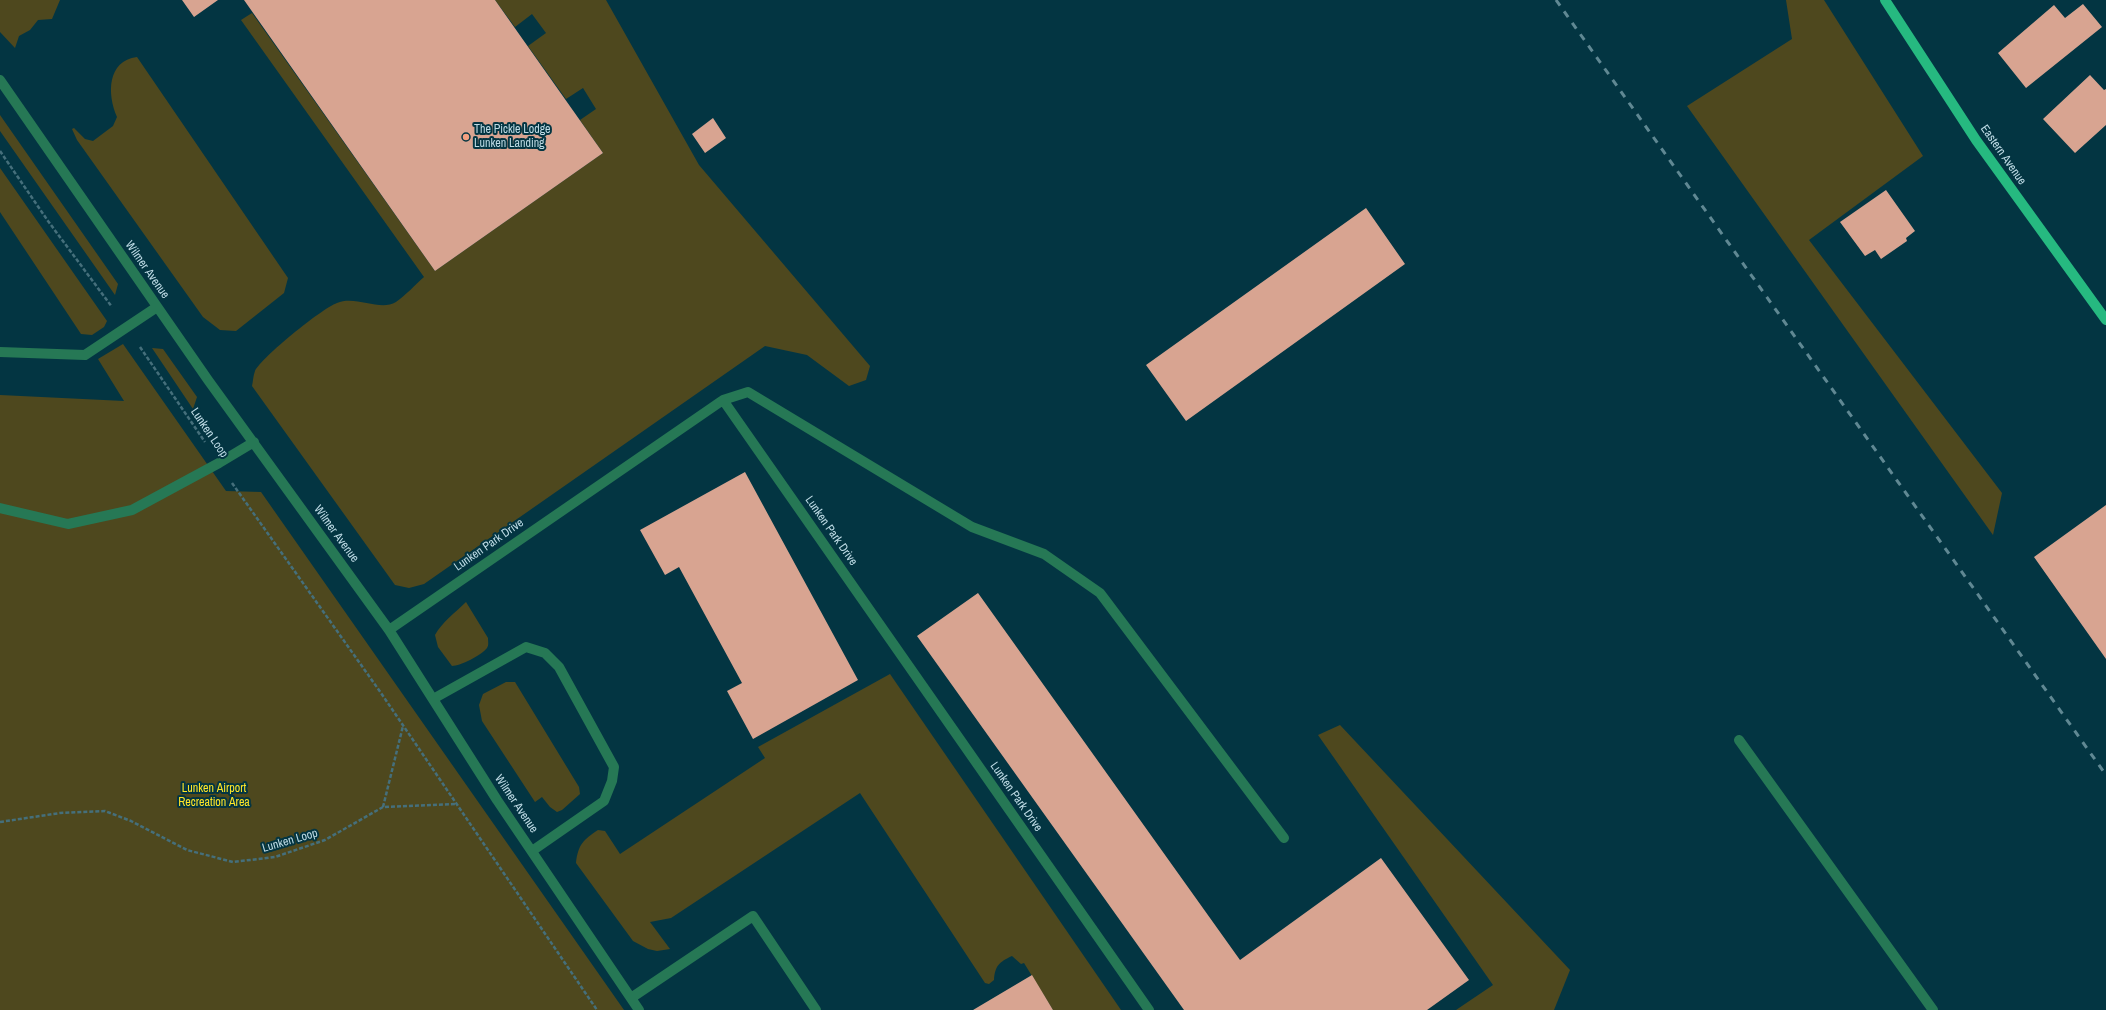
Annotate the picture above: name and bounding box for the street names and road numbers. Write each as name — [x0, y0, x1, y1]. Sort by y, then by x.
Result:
street label: Eastern Avenue — [1977, 122, 2029, 188]
street label: Wilmer Avenue — [122, 238, 172, 302]
street label: Lunken Loop — [187, 405, 231, 461]
street label: Lunken Park Drive — [802, 493, 860, 569]
street label: Wilmer Avenue — [310, 503, 362, 565]
street label: Lunken Park Drive — [451, 516, 527, 574]
street label: Lunken Park Drive — [987, 759, 1045, 835]
street label: Wilmer Avenue — [491, 772, 541, 836]
street label: Lunken Loop — [261, 826, 319, 856]

